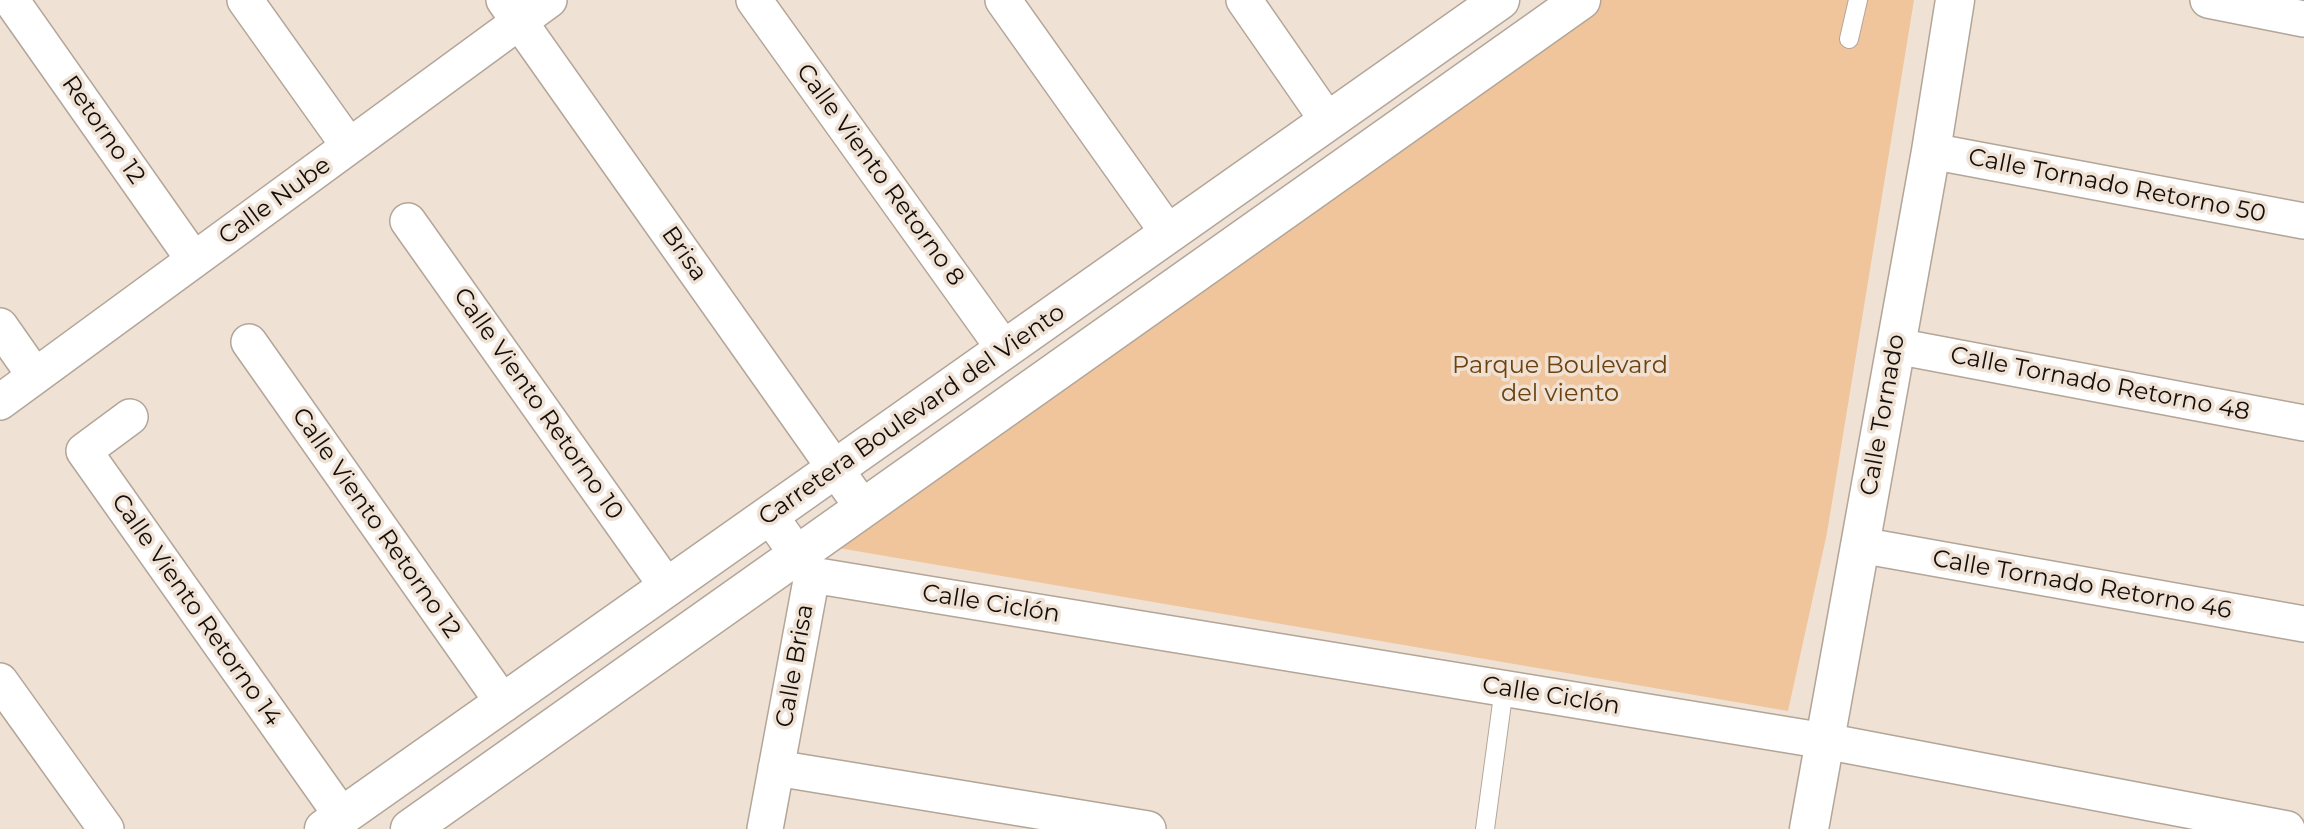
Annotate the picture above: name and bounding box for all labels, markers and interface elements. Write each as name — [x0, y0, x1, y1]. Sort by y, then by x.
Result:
street label: Calle Viento Retorno 8 — [790, 58, 970, 292]
street label: Retorno 12 — [55, 70, 151, 190]
street label: Calle Tornado Retorno 50 — [1966, 143, 2268, 229]
street label: Calle Nube — [214, 151, 336, 251]
street label: Brisa — [655, 221, 713, 287]
street label: Calle Viento Retorno 10 — [447, 282, 629, 526]
street label: Carretera Boulevard del Viento — [753, 298, 1071, 532]
street label: Calle Tornado — [1855, 332, 1911, 498]
street label: Calle Tornado Retorno 48 — [1948, 341, 2252, 427]
park label: Parque Boulevard del viento — [1452, 352, 1668, 408]
street label: Calle Viento Retorno 12 — [286, 402, 466, 644]
street label: Calle Viento Retorno 14 — [105, 488, 287, 732]
street label: Calle Tornado Retorno 46 — [1930, 544, 2234, 626]
street label: Calle Ciclón — [920, 579, 1062, 629]
street label: Calle Brisa — [770, 602, 820, 730]
street label: Calle Ciclón — [1480, 671, 1622, 721]

